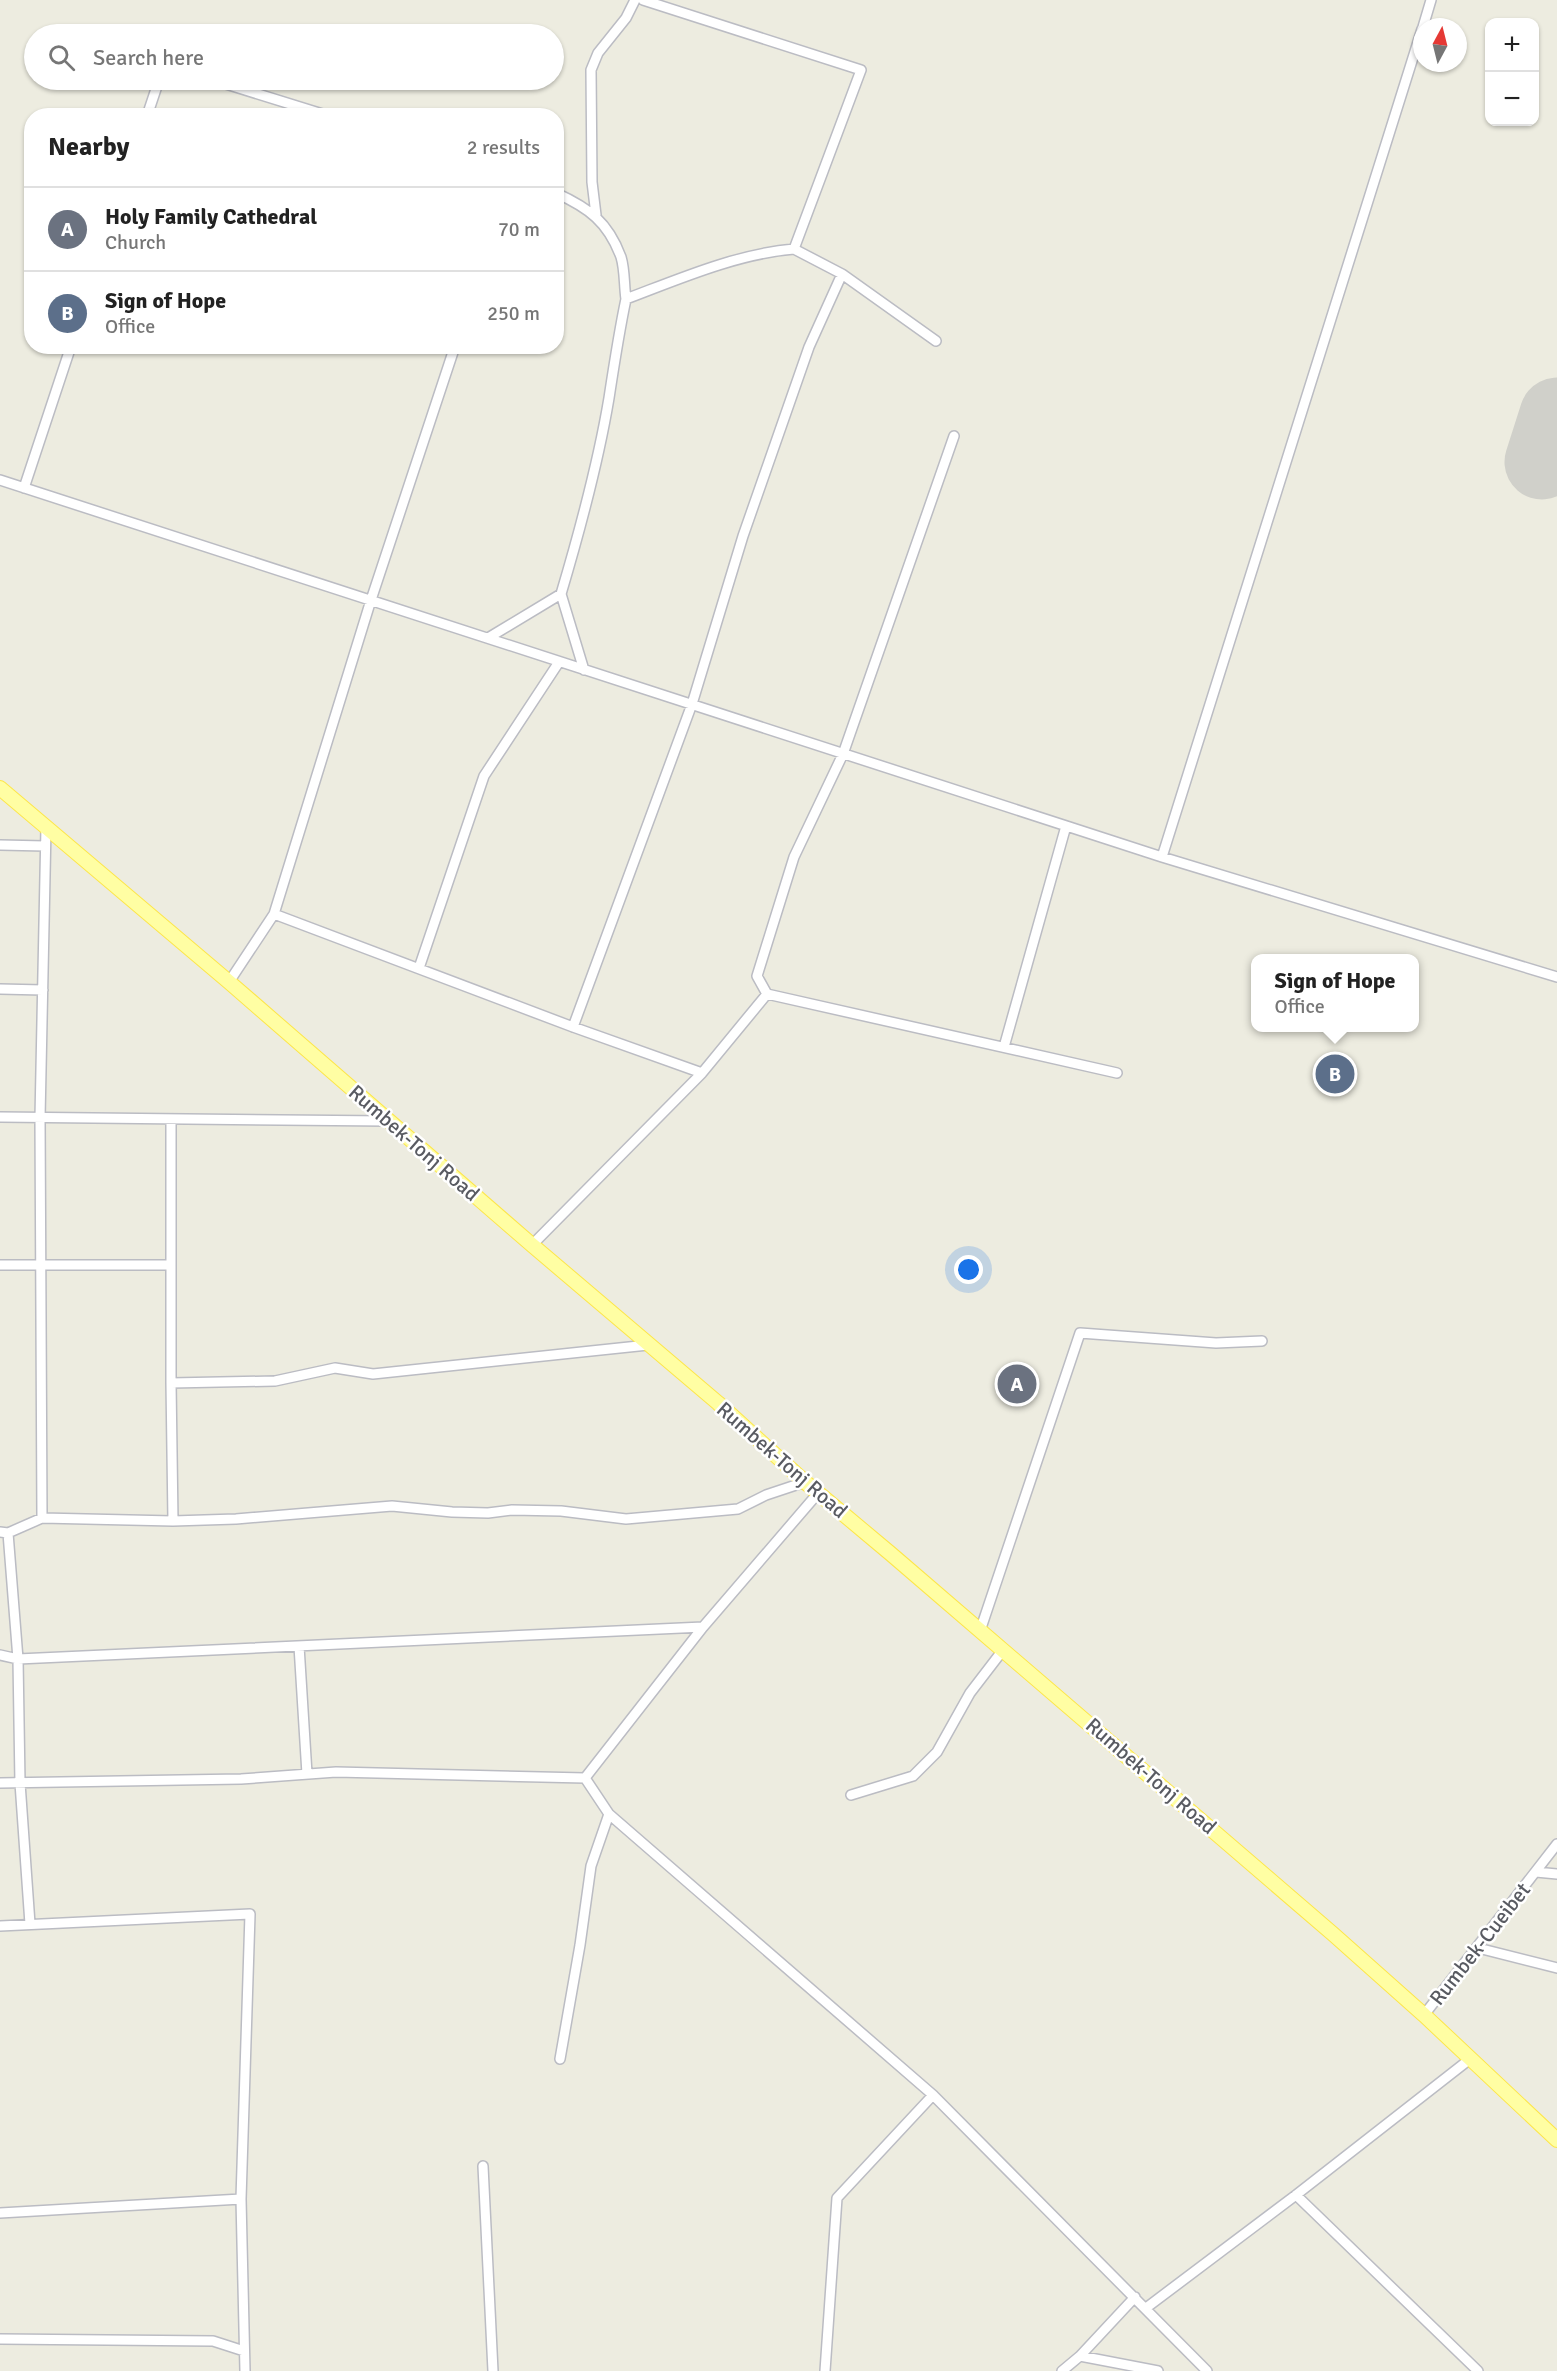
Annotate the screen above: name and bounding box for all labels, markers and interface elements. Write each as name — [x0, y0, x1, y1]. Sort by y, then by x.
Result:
north arrow — [1413, 18, 1467, 72]
map controls — [1485, 18, 1539, 126]
button: + — [1485, 18, 1539, 72]
search box — [24, 24, 564, 90]
icon: search — [45, 41, 78, 74]
text: Search here — [93, 44, 204, 71]
button: − — [1485, 72, 1539, 126]
text: Nearby — [48, 131, 129, 163]
text: 2 results — [467, 135, 540, 160]
text: Holy Family Cathedral — [105, 203, 317, 230]
text: A — [61, 217, 74, 242]
text: 70 m — [498, 217, 540, 242]
text: Church — [105, 230, 166, 255]
text: Sign of Hope — [105, 287, 226, 314]
text: B — [61, 301, 74, 326]
text: 250 m — [487, 301, 540, 326]
text: Office — [105, 314, 155, 339]
popup — [1251, 954, 1419, 1032]
text: Sign of Hope — [1274, 967, 1396, 994]
text: Office — [1274, 994, 1325, 1019]
pin: B — [1316, 1052, 1354, 1096]
street label: Rumbek-Tonj Road — [343, 1079, 485, 1207]
your location — [954, 1255, 983, 1284]
pin: A — [998, 1362, 1036, 1406]
street label: Rumbek-Tonj Road — [711, 1396, 853, 1524]
street label: Rumbek-Tonj Road — [1080, 1712, 1222, 1840]
street label: Rumbek-Cueibet — [1424, 1877, 1536, 2011]

